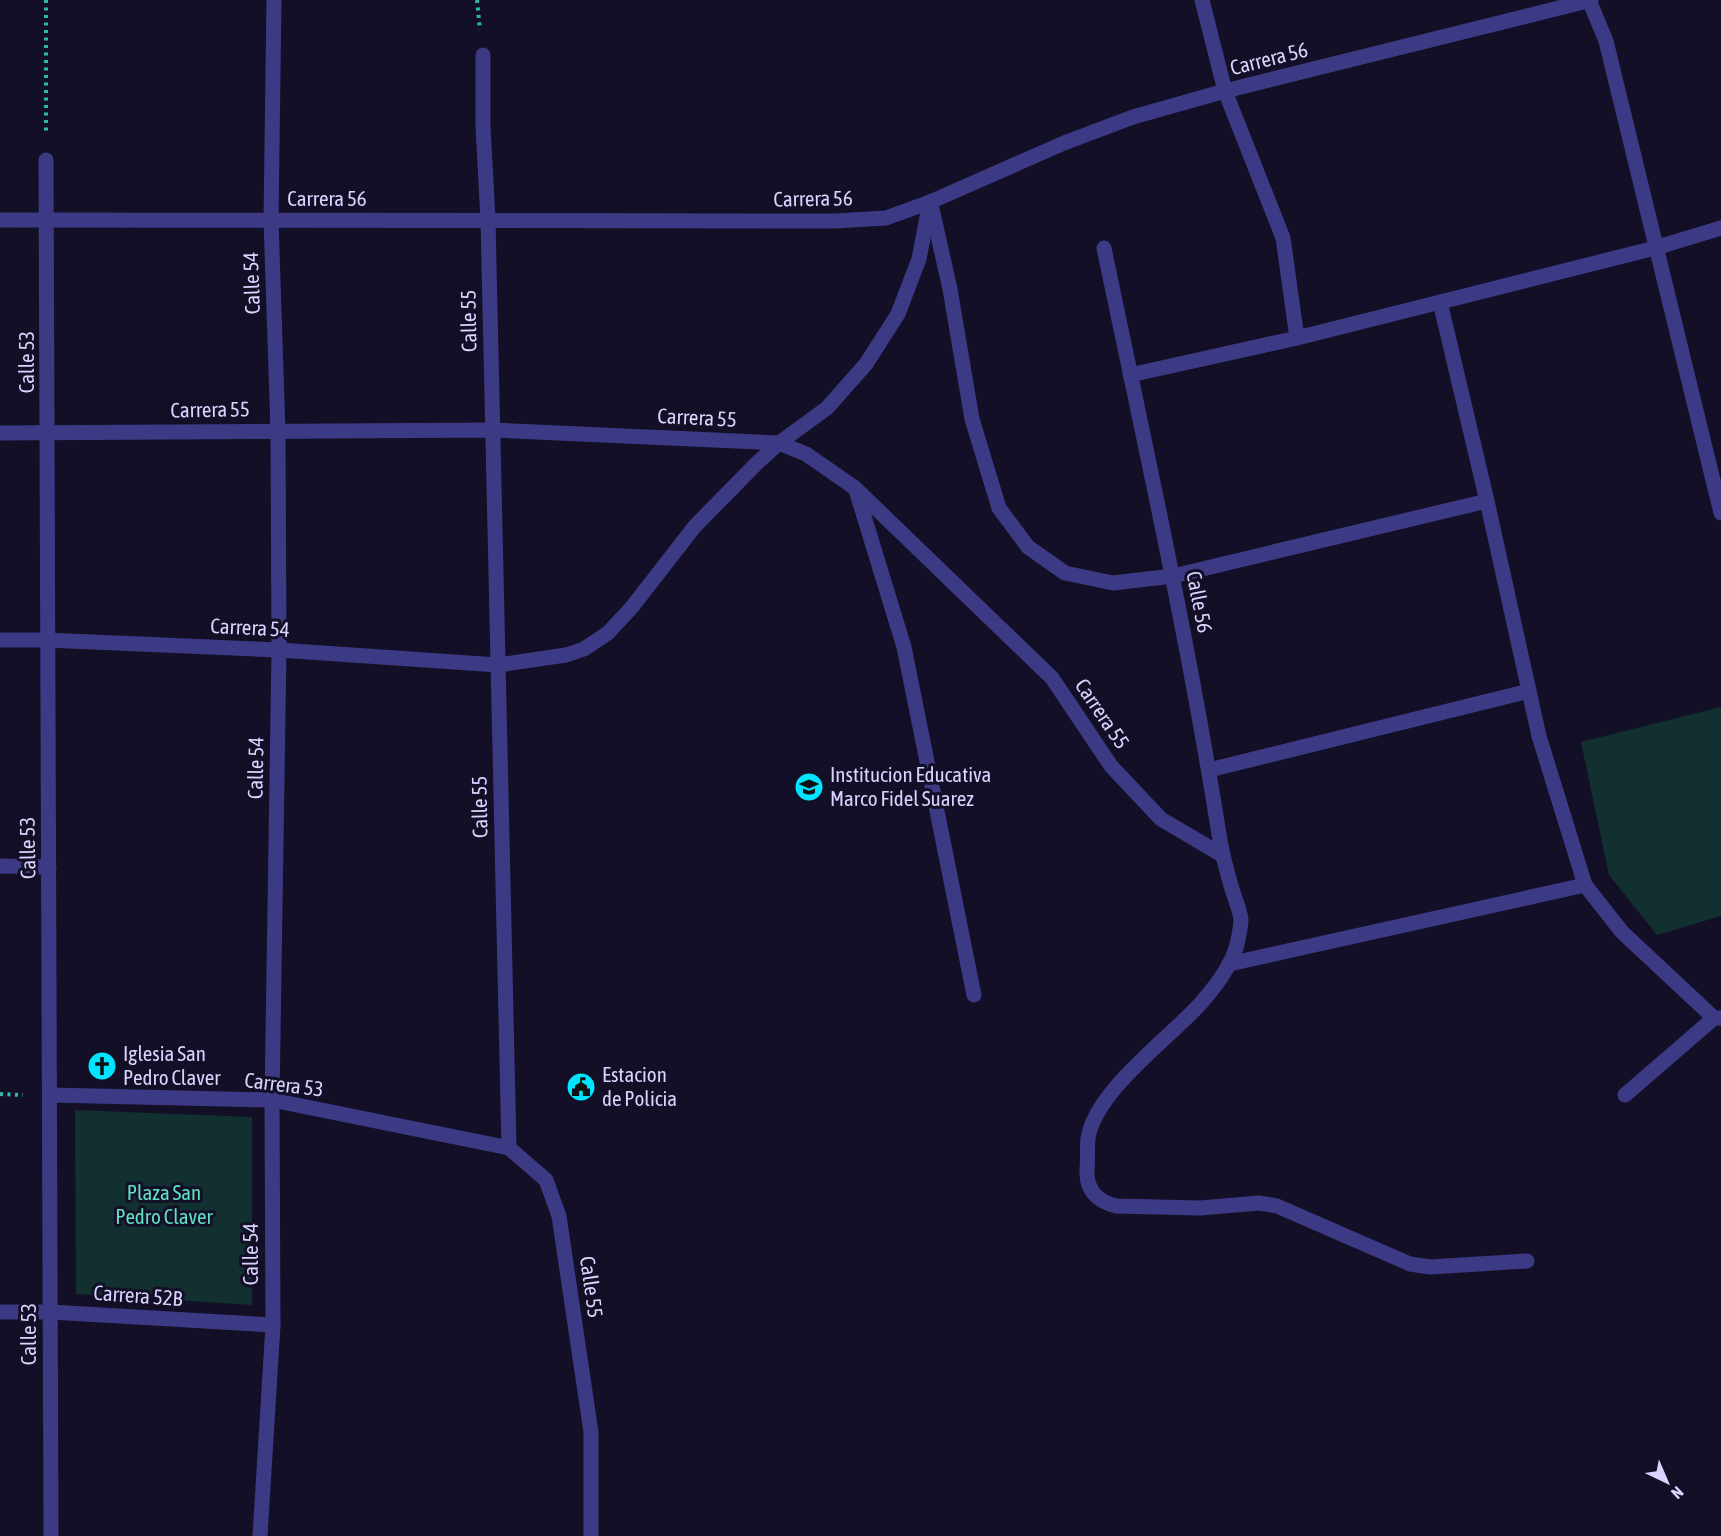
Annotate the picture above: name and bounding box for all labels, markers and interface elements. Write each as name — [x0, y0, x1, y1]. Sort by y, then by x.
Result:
street label: Carrera 56 — [1227, 37, 1310, 79]
street label: Carrera 56 — [773, 185, 853, 211]
street label: Carrera 56 — [287, 186, 367, 210]
street label: Calle 54 — [238, 251, 264, 315]
street label: Calle 55 — [455, 290, 481, 352]
street label: Calle 53 — [14, 331, 38, 393]
street label: Carrera 55 — [170, 396, 250, 422]
street label: Carrera 55 — [657, 403, 737, 431]
street label: Calle 56 — [1182, 569, 1218, 635]
street label: Carrera 54 — [210, 613, 290, 641]
street label: Carrera 55 — [1071, 674, 1135, 753]
street label: Calle 54 — [242, 737, 268, 799]
place label: Institucion Educativa Marco Fidel Suarez — [830, 762, 991, 810]
school or university icon: Institucion Educativa Marco Fidel Suarez — [793, 771, 825, 803]
street label: Calle 55 — [466, 776, 492, 838]
street label: Calle 53 — [14, 817, 40, 879]
place label: Iglesia San Pedro Claver — [123, 1041, 221, 1089]
church icon: Iglesia San Pedro Claver — [86, 1050, 118, 1082]
place label: Estacion de Policia — [602, 1062, 677, 1110]
street label: Carrera 53 — [243, 1067, 325, 1101]
public building icon: Estacion de Policia — [565, 1071, 597, 1103]
park label: Plaza San Pedro Claver — [115, 1180, 213, 1228]
street label: Calle 54 — [238, 1223, 262, 1285]
street label: Calle 55 — [576, 1254, 608, 1319]
street label: Carrera 52B — [93, 1280, 183, 1310]
street label: Calle 53 — [16, 1303, 40, 1365]
north arrow — [1637, 1452, 1697, 1512]
text: N — [1668, 1483, 1687, 1503]

